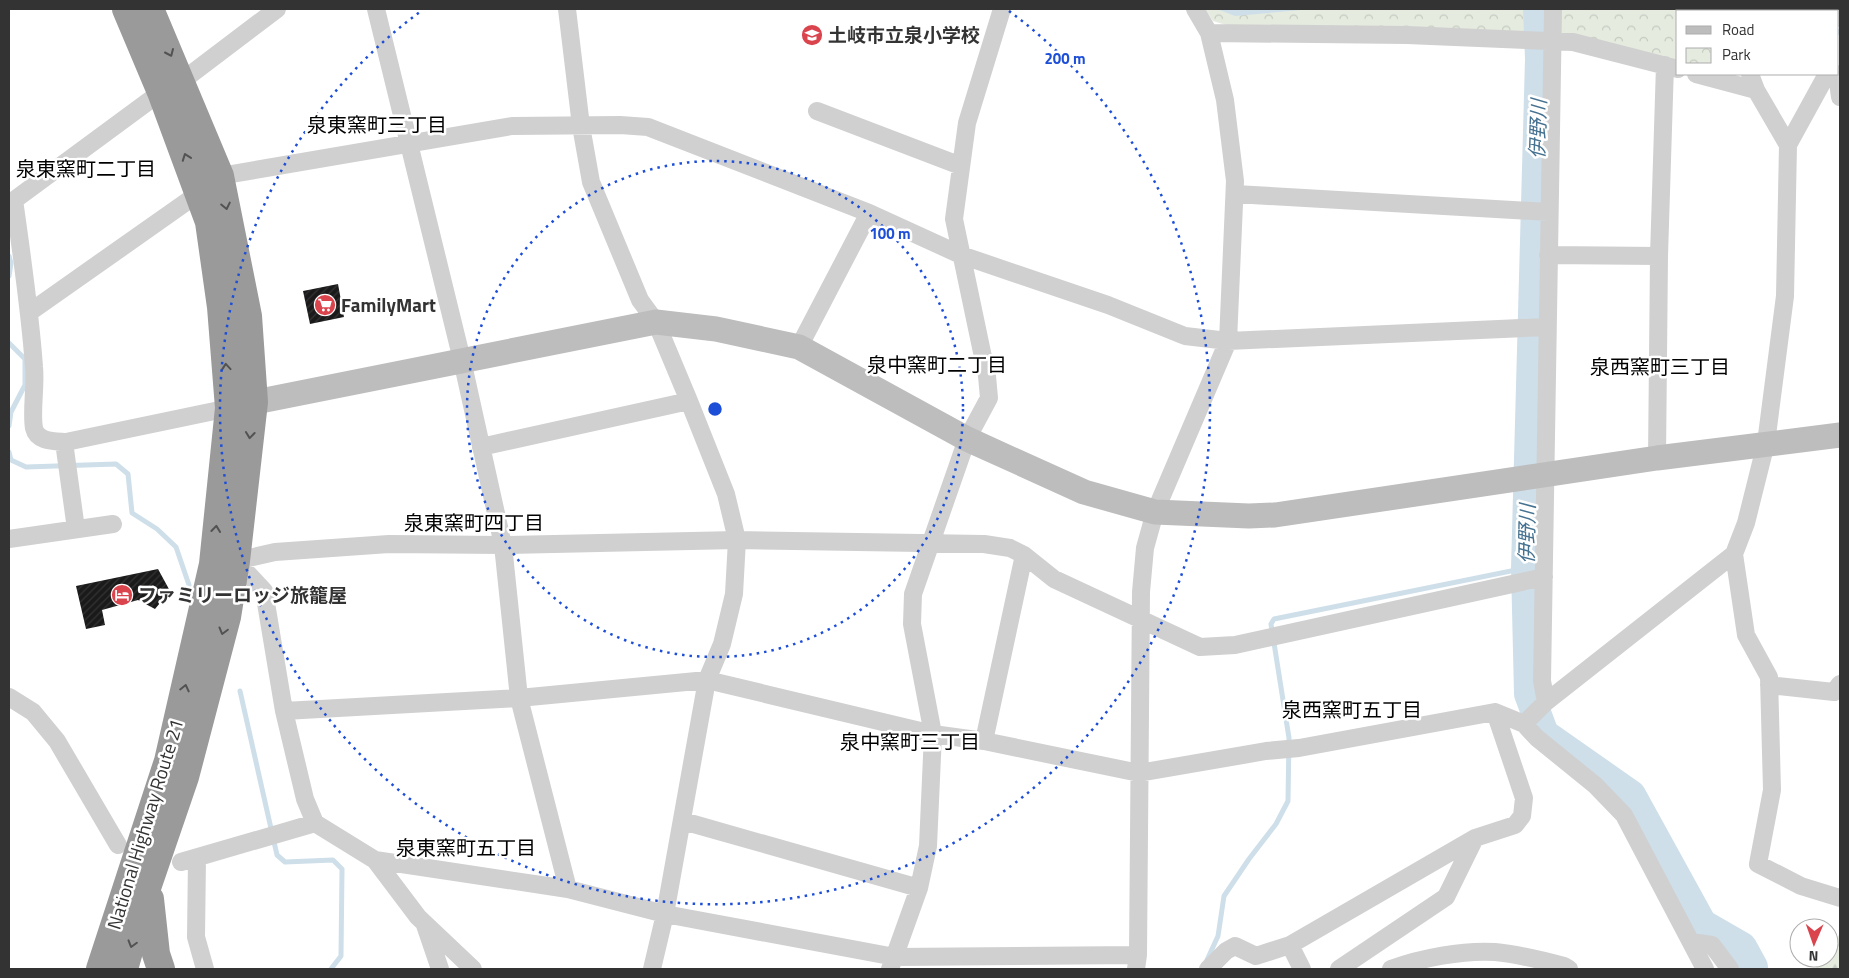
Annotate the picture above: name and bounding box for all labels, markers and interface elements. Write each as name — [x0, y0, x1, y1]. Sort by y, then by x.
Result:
legend — [1676, 10, 1839, 75]
text: Road — [1722, 18, 1754, 41]
place label: 土岐市立泉小学校 — [828, 20, 980, 49]
school or university icon: 土岐市立泉小学校 — [800, 23, 824, 47]
text: Park — [1722, 43, 1751, 66]
text: 200 m — [1044, 47, 1086, 70]
one-way arrow — [163, 48, 174, 57]
water label: 伊野川 — [1521, 96, 1554, 160]
district label: 泉東窯町三丁目 — [307, 109, 447, 140]
district label: 泉東窯町二丁目 — [16, 153, 156, 184]
one-way arrow — [182, 154, 192, 162]
one-way arrow — [220, 201, 230, 210]
text: 100 m — [869, 222, 911, 245]
place label: FamilyMart — [341, 290, 436, 319]
supermarket icon: FamilyMart — [313, 293, 337, 317]
district label: 泉中窯町二丁目 — [867, 349, 1007, 380]
district label: 泉西窯町三丁目 — [1590, 351, 1730, 382]
one-way arrow — [220, 363, 231, 371]
centre of rings — [706, 400, 724, 418]
one-way arrow — [245, 432, 256, 440]
water label: 伊野川 — [1510, 502, 1543, 564]
district label: 泉東窯町四丁目 — [404, 507, 544, 538]
one-way arrow — [210, 525, 221, 533]
place label: ファミリーロッジ旅籠屋 — [138, 580, 347, 609]
hotel icon: ファミリーロッジ旅籠屋 — [110, 583, 134, 607]
one-way arrow — [218, 626, 229, 635]
one-way arrow — [179, 684, 190, 693]
district label: 泉西窯町五丁目 — [1282, 694, 1422, 725]
street label: National Highway Route 21 — [99, 715, 190, 933]
district label: 泉中窯町三丁目 — [840, 726, 980, 757]
district label: 泉東窯町五丁目 — [396, 832, 536, 863]
north arrow — [1789, 918, 1839, 968]
one-way arrow — [127, 939, 137, 948]
text: N — [1808, 946, 1819, 967]

